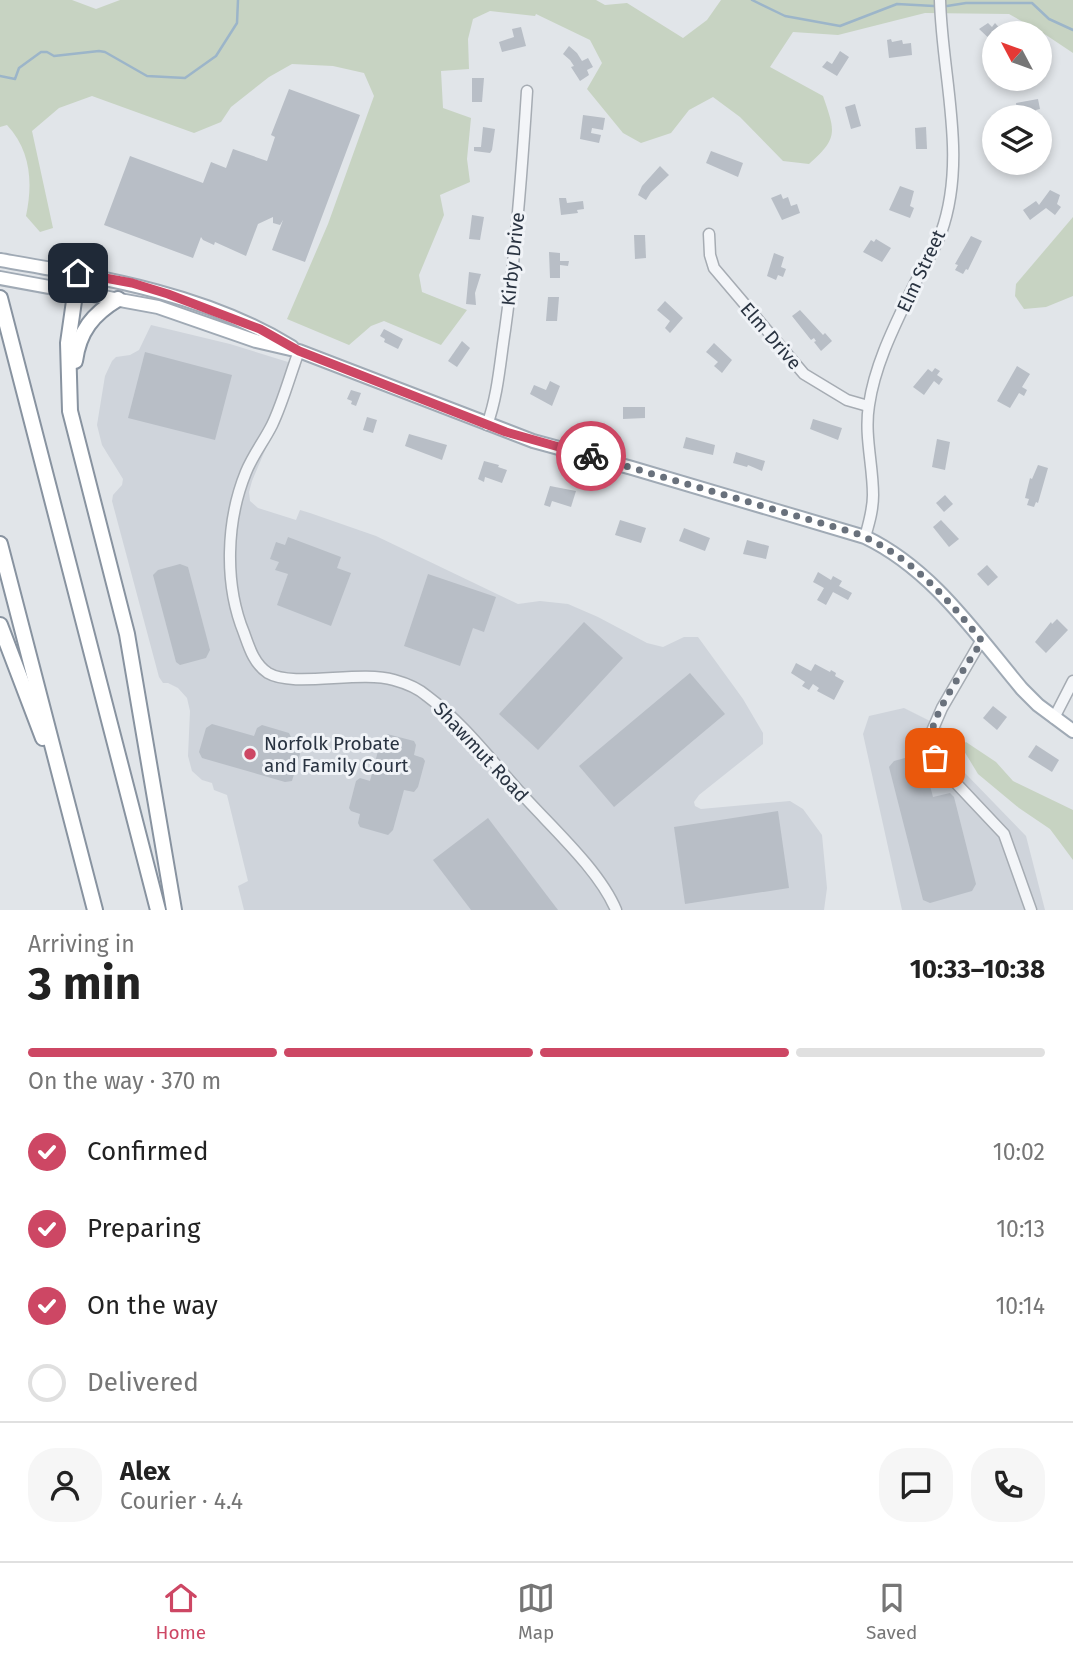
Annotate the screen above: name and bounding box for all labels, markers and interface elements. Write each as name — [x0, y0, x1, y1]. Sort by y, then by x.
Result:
north arrow — [982, 21, 1052, 91]
map controls — [982, 21, 1052, 175]
button: layers — [982, 105, 1052, 175]
street label: Kirby Drive — [497, 211, 529, 307]
street label: Elm Street — [892, 226, 950, 316]
pin — [48, 243, 108, 303]
icon: home — [59, 254, 97, 292]
street label: Elm Drive — [736, 298, 806, 374]
courier — [556, 421, 626, 491]
icon: bike — [572, 437, 610, 475]
street label: Shawmut Road — [429, 697, 533, 807]
pin — [905, 728, 965, 788]
place label: Norfolk Probate and Family Court — [264, 732, 409, 777]
icon: bag — [916, 739, 954, 777]
marker: Norfolk Probate and Family Court — [242, 746, 258, 762]
text: Arriving in — [28, 930, 135, 958]
text: 10:33–10:38 — [910, 954, 1045, 985]
text: 3 min — [28, 956, 141, 1011]
text: On the way · 370 m — [28, 1067, 221, 1095]
icon: check — [28, 1133, 66, 1171]
text: Confirmed — [87, 1136, 208, 1167]
text: 10:02 — [993, 1138, 1045, 1166]
icon: check — [28, 1210, 66, 1248]
text: Preparing — [87, 1213, 200, 1244]
text: 10:13 — [996, 1215, 1045, 1243]
icon: check — [28, 1287, 66, 1325]
text: On the way — [87, 1290, 218, 1321]
text: 10:14 — [995, 1292, 1045, 1320]
text: Delivered — [87, 1367, 199, 1398]
button: person — [28, 1448, 102, 1522]
button: chat — [879, 1448, 953, 1522]
button: phone — [971, 1448, 1045, 1522]
text: Alex — [120, 1456, 170, 1487]
text: Courier · 4.4 — [120, 1487, 243, 1515]
tab: Home — [155, 1579, 206, 1644]
tab: Map — [517, 1579, 555, 1644]
tab: Saved — [866, 1579, 917, 1644]

